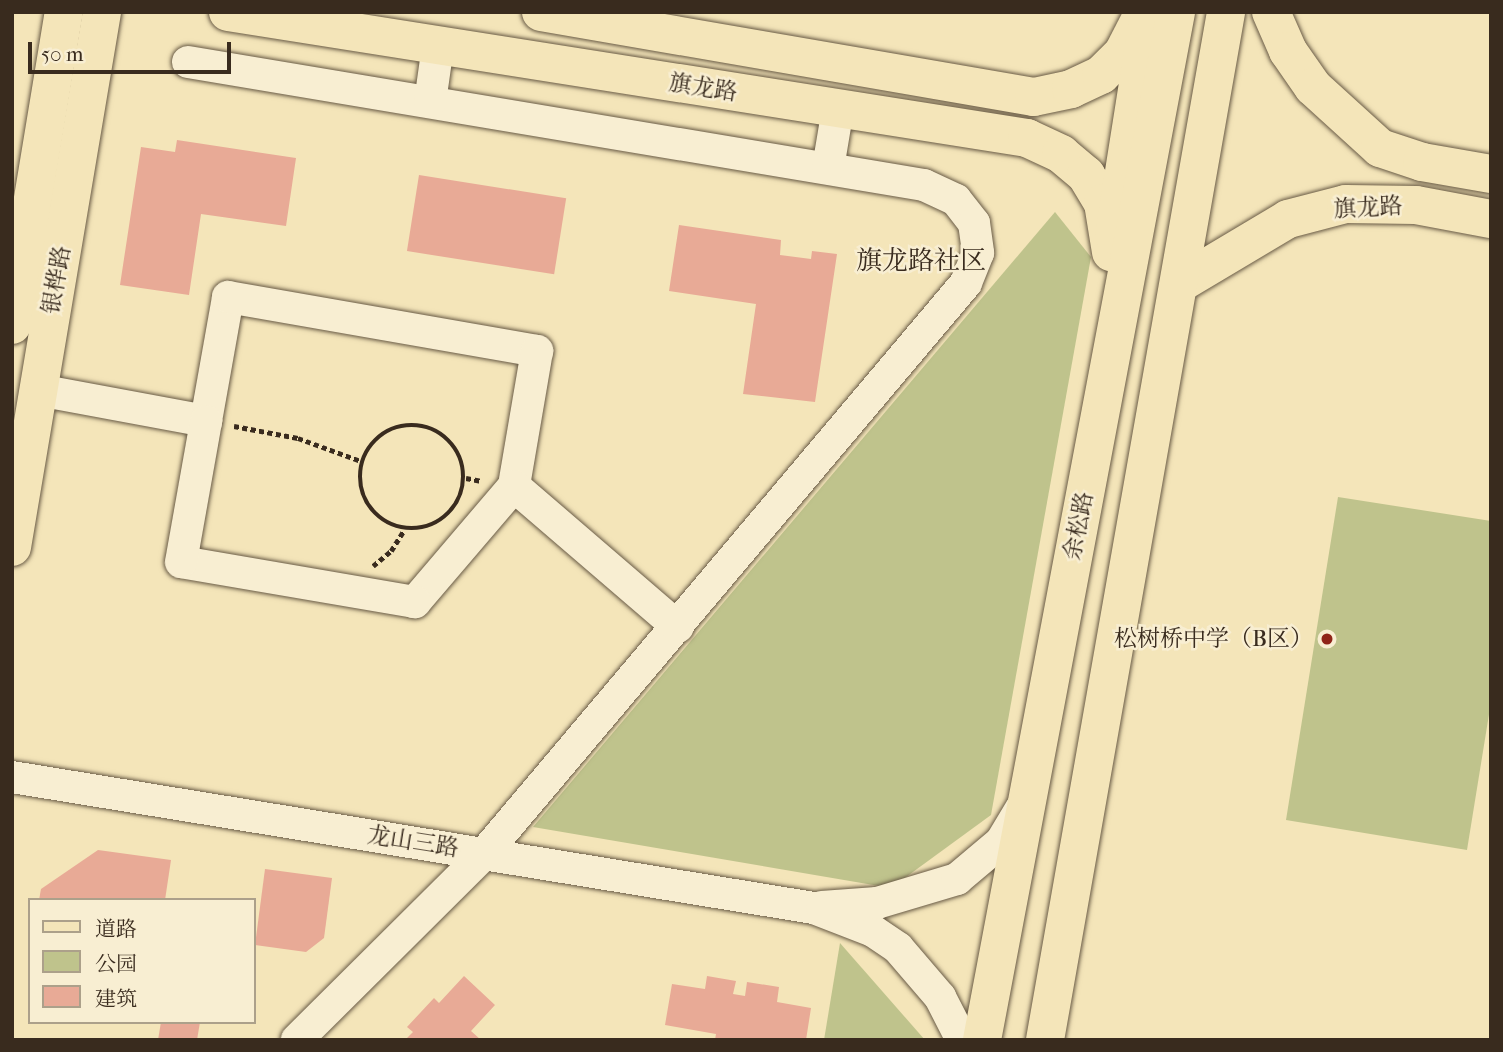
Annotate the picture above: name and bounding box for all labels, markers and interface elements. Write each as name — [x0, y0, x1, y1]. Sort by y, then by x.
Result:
scale bar — [32, 28, 234, 72]
text: 50 m — [41, 42, 84, 66]
street label: 旗龙路 — [667, 69, 739, 107]
street label: 旗龙路 — [1333, 192, 1403, 224]
street label: 银桦路 — [37, 244, 77, 316]
district label: 旗龙路社区 — [856, 245, 986, 277]
street label: 余松路 — [1059, 490, 1099, 562]
place label: 松树桥中学（B区） — [1114, 625, 1313, 653]
marker: 松树桥中学（B区） — [1319, 631, 1335, 647]
street label: 龙山三路 — [365, 821, 461, 863]
legend — [28, 898, 256, 1024]
text: 道路 — [95, 917, 137, 941]
text: 公园 — [95, 952, 137, 976]
text: 建筑 — [95, 987, 137, 1011]

